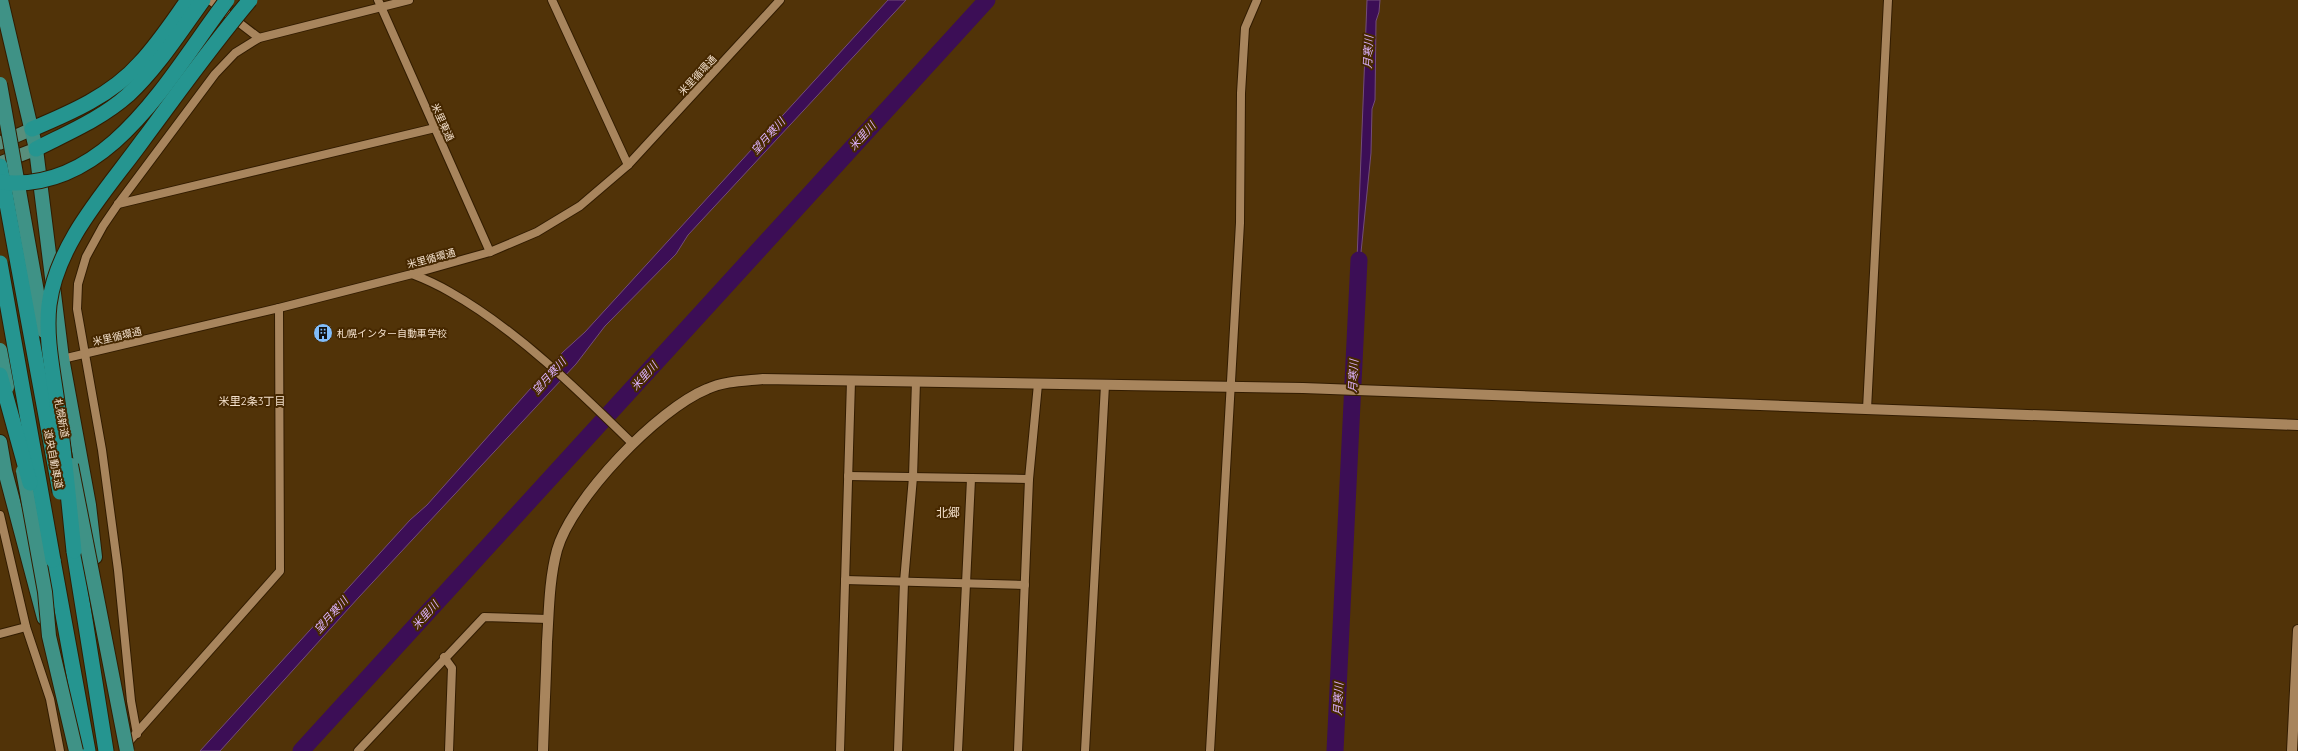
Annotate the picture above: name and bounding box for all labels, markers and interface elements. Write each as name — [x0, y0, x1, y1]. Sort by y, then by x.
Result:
water label: 月寒川 — [1360, 34, 1376, 69]
street label: 米里循環通 — [676, 53, 719, 98]
street label: 米里東通 — [428, 101, 457, 143]
water label: 望月寒川 — [748, 114, 789, 157]
water label: 米里川 — [846, 118, 879, 153]
street label: 米里循環通 — [405, 246, 457, 271]
building icon: 札幌インター自動車学校 — [312, 322, 334, 344]
street label: 米里循環通 — [91, 325, 143, 348]
place label: 札幌インター自動車学校 — [337, 327, 447, 340]
water label: 望月寒川 — [529, 354, 570, 397]
water label: 米里川 — [628, 358, 661, 393]
water label: 月寒川 — [1345, 358, 1361, 393]
district label: 米里2条3丁目 — [219, 394, 285, 408]
street label: 札幌新道 — [51, 397, 72, 439]
street label: 道央自動車道 — [41, 428, 66, 490]
district label: 北郷 — [936, 505, 960, 520]
water label: 望月寒川 — [311, 593, 352, 636]
water label: 米里川 — [409, 597, 442, 632]
water label: 月寒川 — [1330, 681, 1346, 716]

